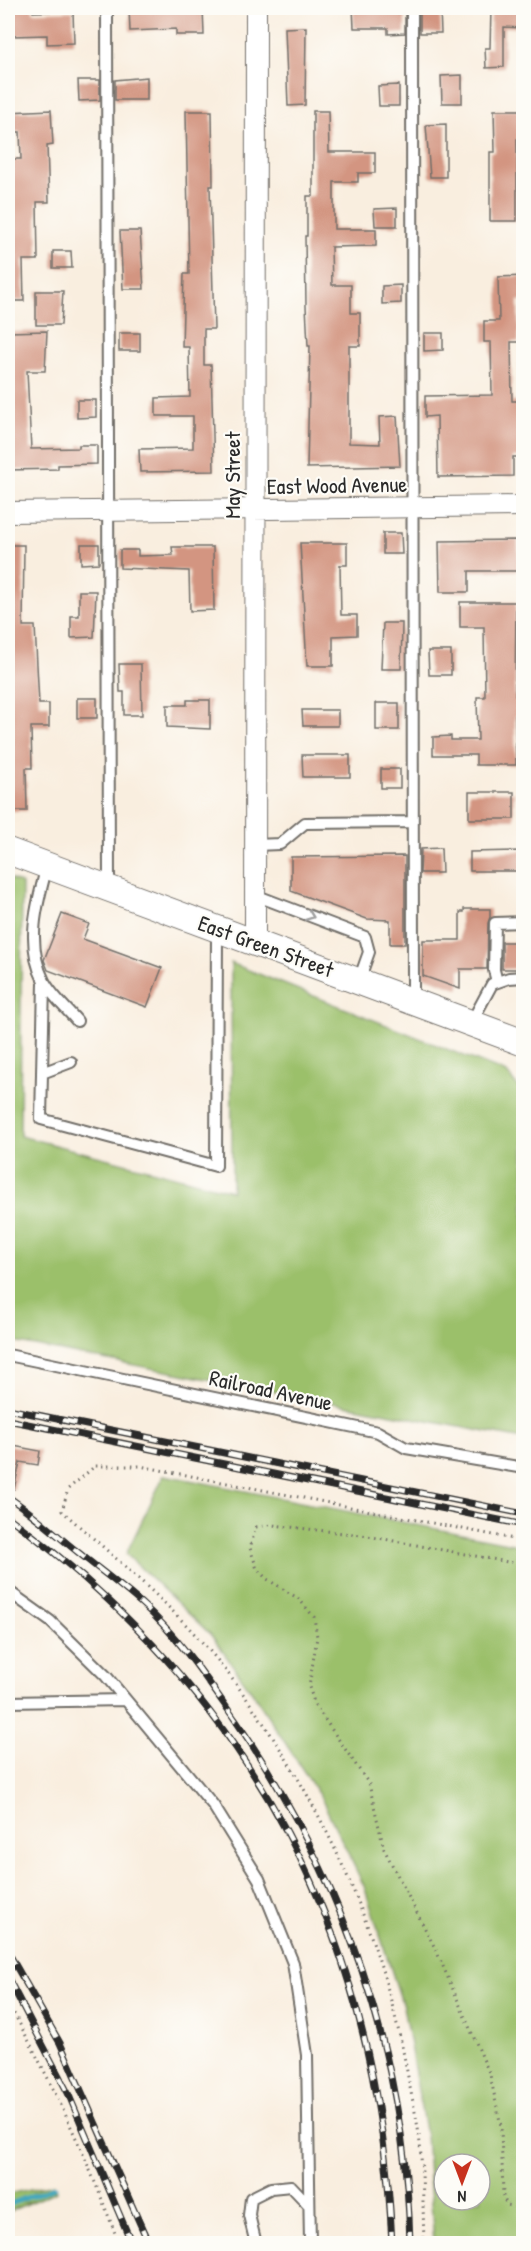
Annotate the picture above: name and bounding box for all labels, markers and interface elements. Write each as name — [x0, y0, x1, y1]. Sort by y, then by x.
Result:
street label: May Street — [217, 431, 247, 519]
street label: East Wood Avenue — [267, 469, 408, 501]
street label: East Green Street — [194, 908, 338, 985]
one-way arrow — [303, 909, 314, 921]
street label: Railroad Avenue — [207, 1362, 335, 1418]
north arrow — [432, 2152, 492, 2212]
text: N — [457, 2186, 466, 2208]

